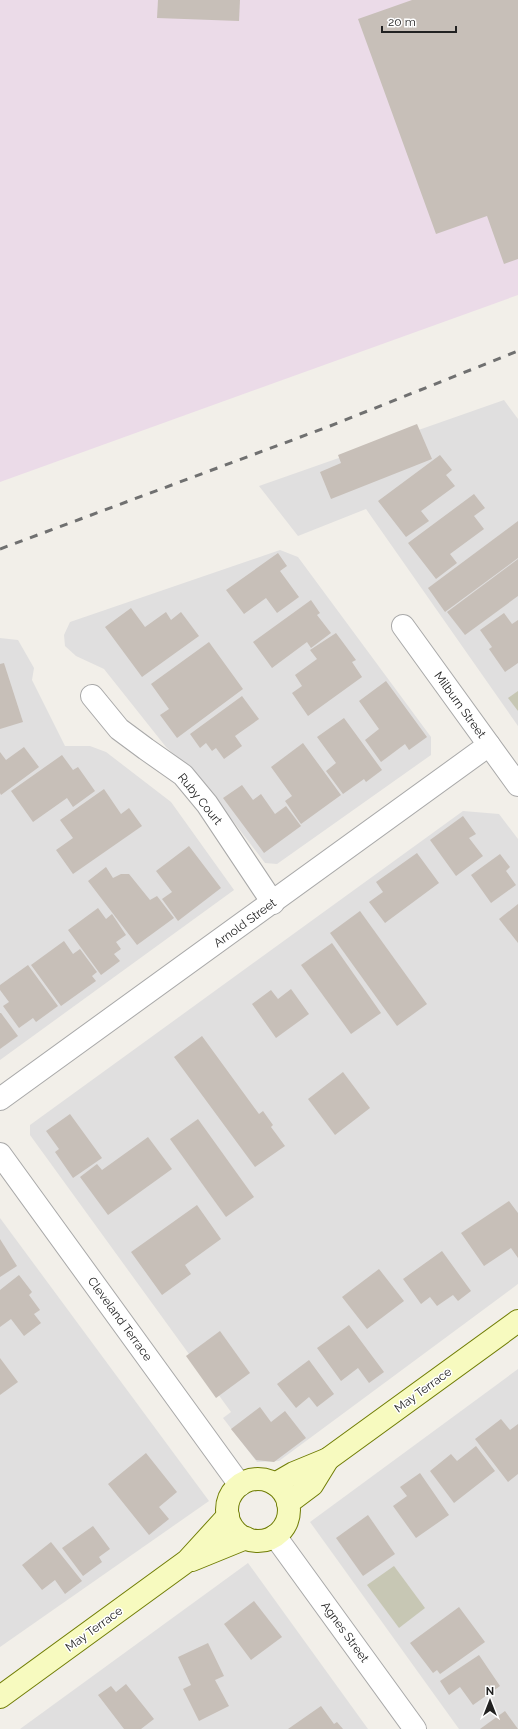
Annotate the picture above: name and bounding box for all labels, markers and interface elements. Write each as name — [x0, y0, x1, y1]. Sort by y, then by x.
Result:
scale bar — [382, 8, 456, 34]
text: 20 m — [388, 15, 416, 29]
street label: Milburn Street — [431, 669, 489, 741]
street label: Ruby Court — [175, 770, 225, 828]
street label: Arnold Street — [211, 896, 279, 950]
street label: Cleveland Terrace — [85, 1274, 155, 1364]
street label: May Terrace — [392, 1365, 454, 1415]
street label: Agnes Street — [318, 1599, 372, 1665]
street label: May Terrace — [63, 1604, 125, 1654]
north arrow — [470, 1681, 510, 1721]
text: N — [486, 1685, 494, 1698]

